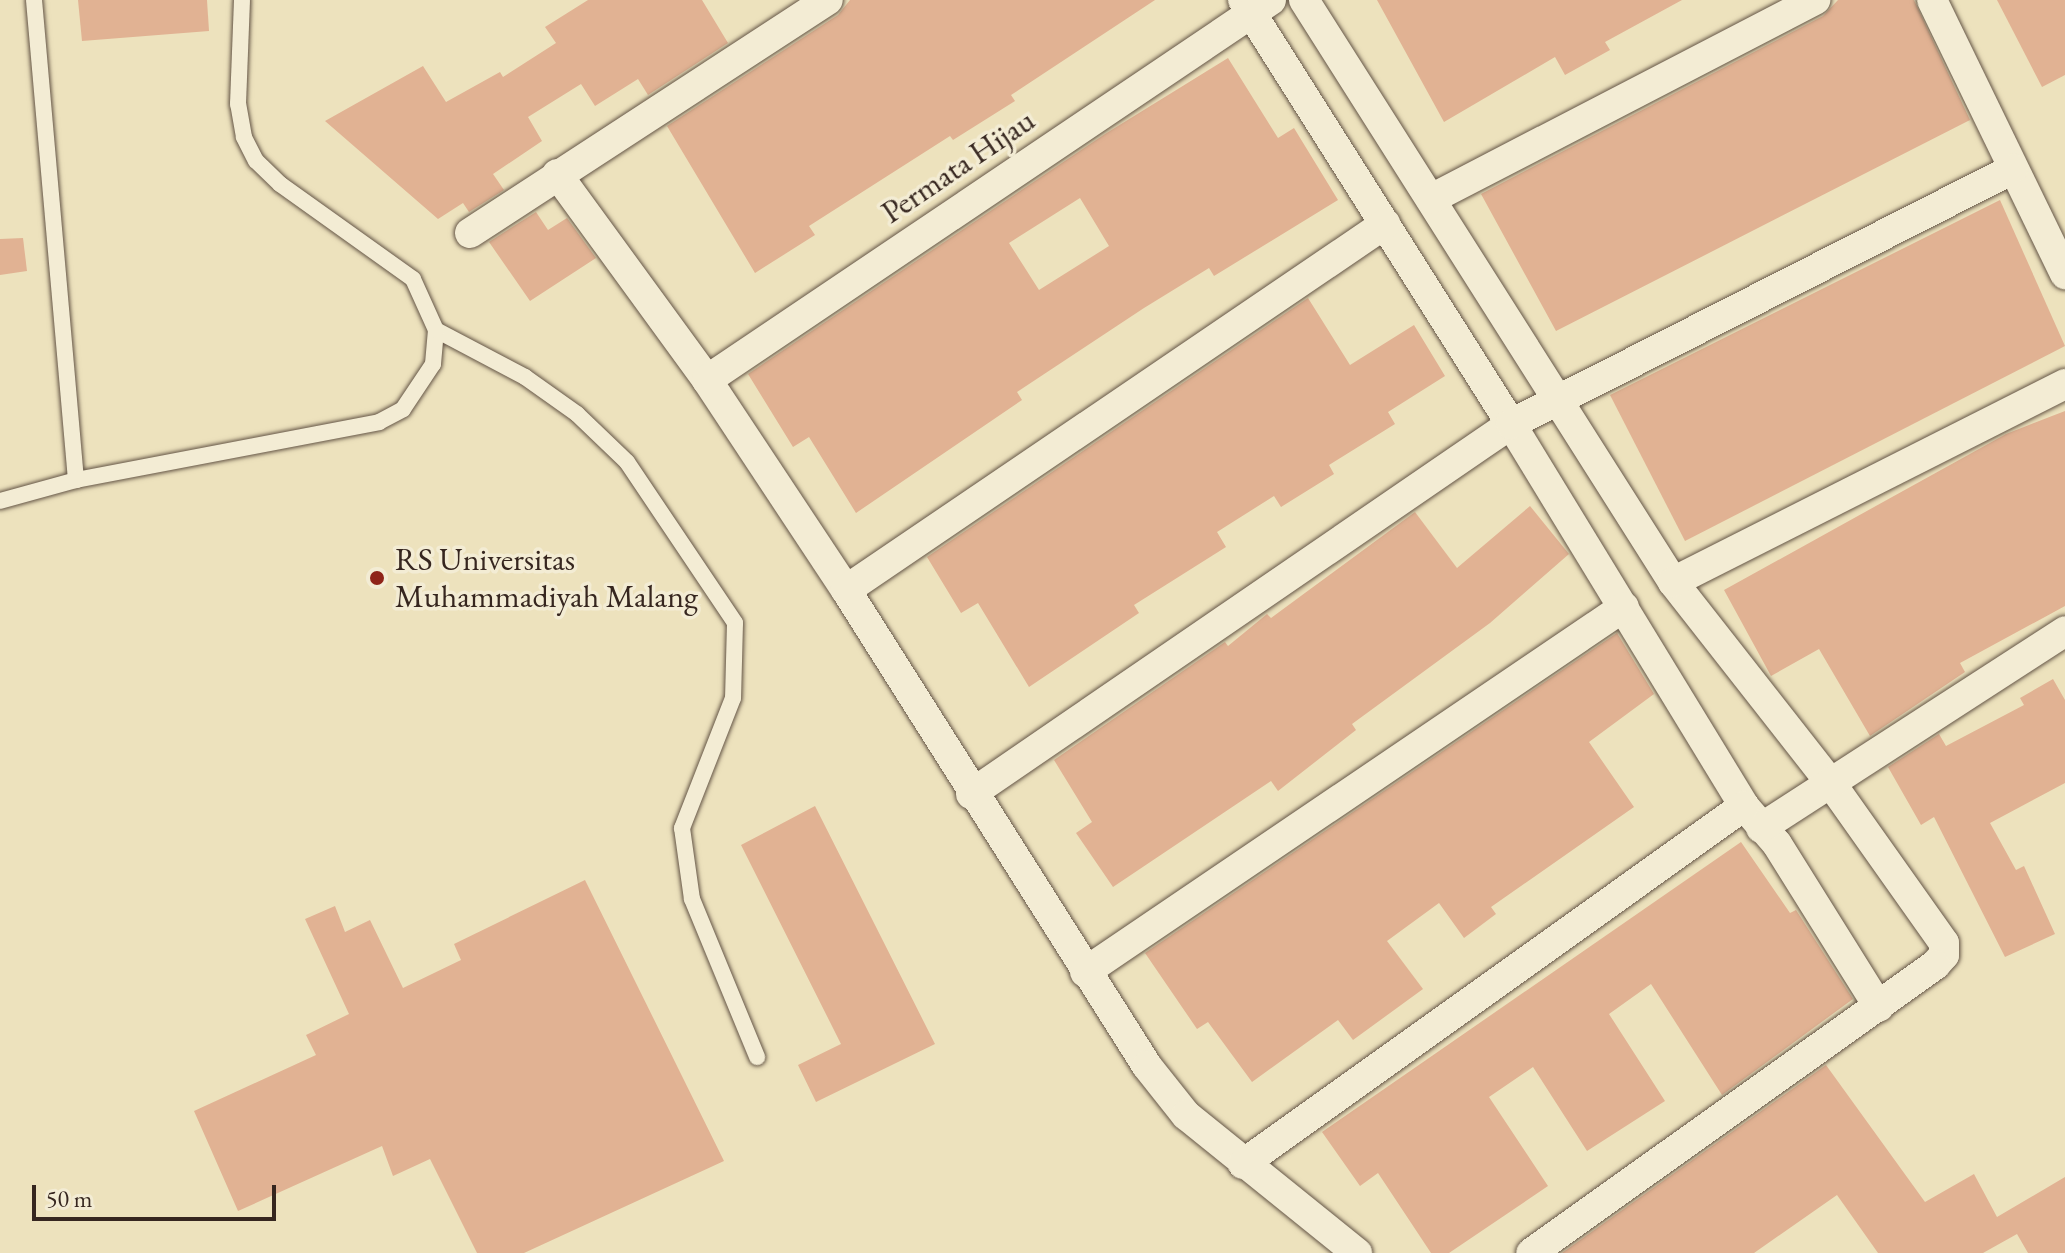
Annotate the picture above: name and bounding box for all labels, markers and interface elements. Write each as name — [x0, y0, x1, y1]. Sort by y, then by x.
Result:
street label: Permata Hijau — [874, 101, 1042, 231]
place label: RS Universitas Muhammadiyah Malang — [395, 541, 698, 616]
marker: RS Universitas Muhammadiyah Malang — [366, 567, 388, 589]
scale bar — [36, 1169, 280, 1219]
text: 50 m — [46, 1183, 93, 1214]

